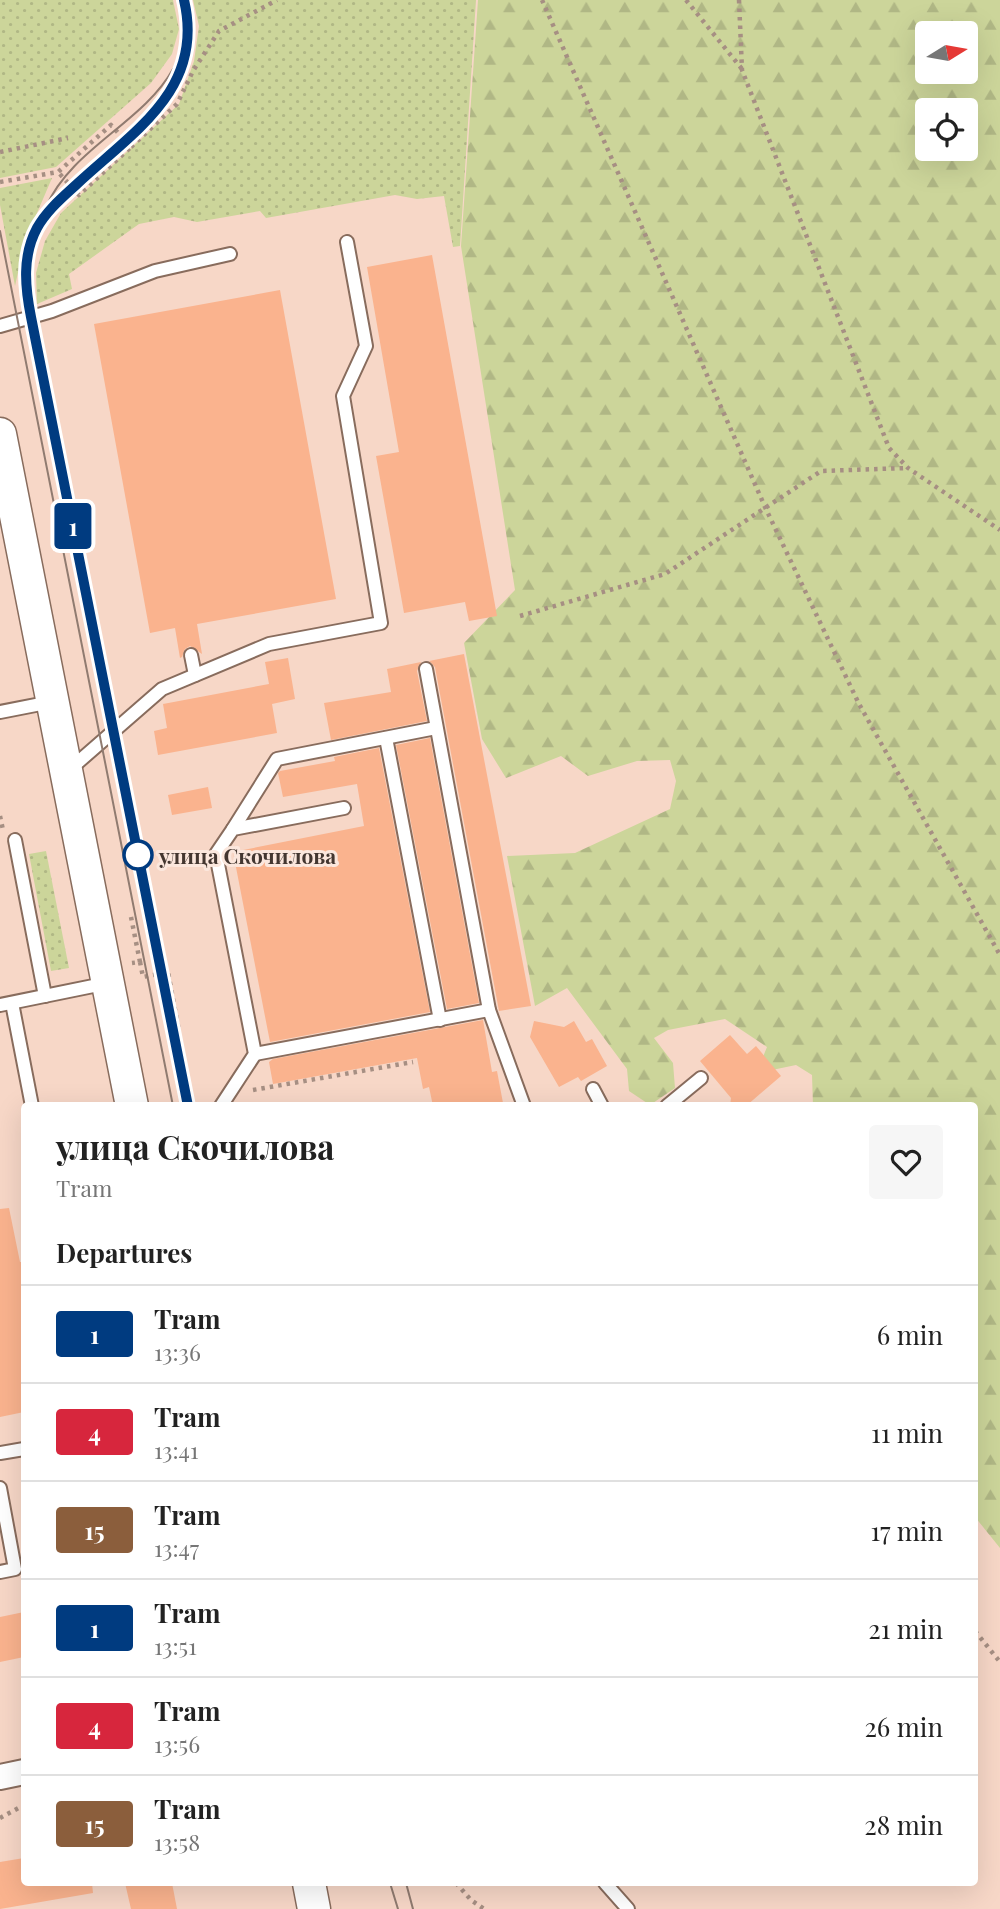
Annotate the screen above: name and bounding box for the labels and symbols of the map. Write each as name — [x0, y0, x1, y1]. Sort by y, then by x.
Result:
north arrow — [915, 21, 978, 84]
line badge: 1 — [50, 503, 96, 549]
marker: улица Скочилова — [123, 840, 153, 870]
place label: улица Скочилова — [158, 841, 336, 869]

